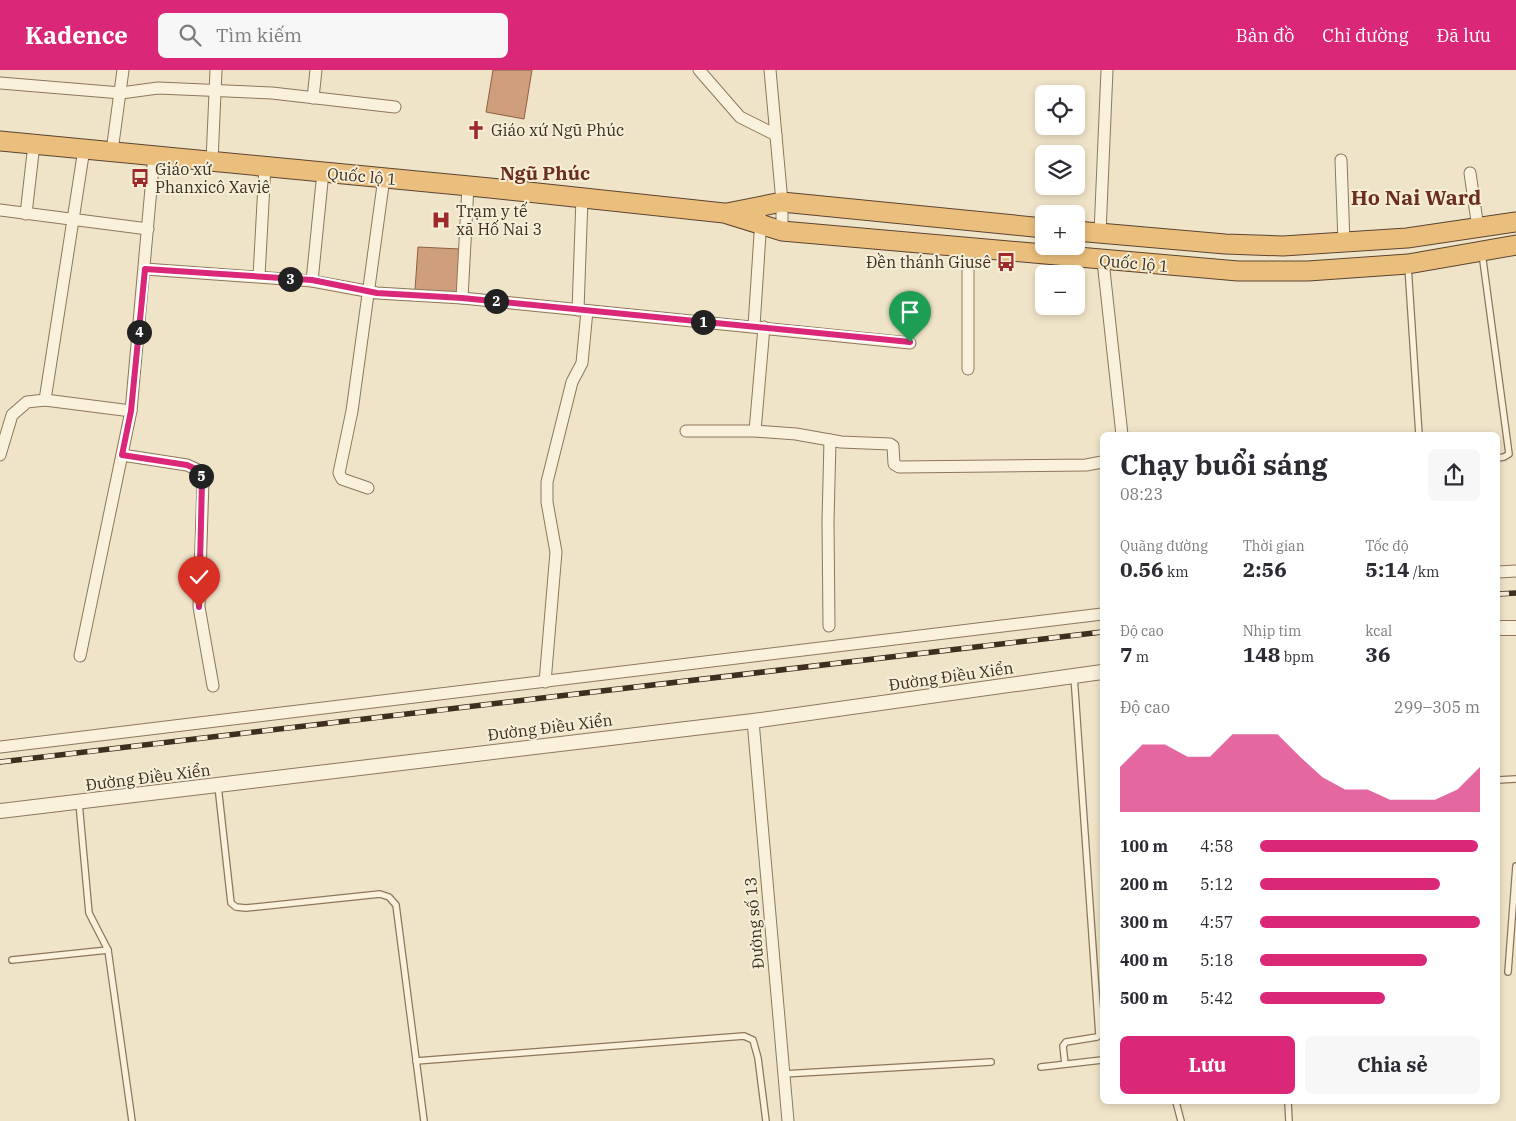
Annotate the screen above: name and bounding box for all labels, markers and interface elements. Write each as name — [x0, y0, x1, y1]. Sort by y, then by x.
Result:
search box — [158, 13, 508, 58]
text: Kadence — [25, 19, 128, 51]
icon: search — [176, 21, 204, 49]
text: Tìm kiếm — [216, 23, 302, 47]
text: Bản đồ — [1236, 24, 1294, 47]
text: Chỉ đường — [1322, 24, 1409, 47]
text: Đã lưu — [1437, 24, 1491, 47]
map controls — [1035, 85, 1085, 315]
button: locate — [1035, 85, 1085, 135]
church icon: Giáo xứ Ngũ Phúc — [465, 119, 487, 141]
place label: Giáo xứ Ngũ Phúc — [491, 120, 624, 140]
button: layers — [1035, 145, 1085, 195]
place label: Giáo xứ Phanxicô Xaviê — [155, 159, 270, 197]
district label: Ngũ Phúc — [500, 161, 590, 185]
street label: Quốc lộ 1 — [326, 163, 398, 189]
bus stop icon: Giáo xứ Phanxicô Xaviê — [129, 167, 151, 189]
district label: Ho Nai Ward — [1351, 183, 1481, 211]
place label: Trạm y tế xã Hố Nai 3 — [456, 201, 542, 239]
button: + — [1035, 205, 1085, 255]
hospital icon: Trạm y tế xã Hố Nai 3 — [430, 209, 452, 231]
street label: Quốc lộ 1 — [1098, 250, 1170, 276]
bus stop icon: Đền thánh Giusê — [995, 251, 1017, 273]
place label: Đền thánh Giusê — [866, 252, 991, 272]
button: − — [1035, 265, 1085, 315]
pin: 3 — [278, 266, 302, 292]
text: 3 — [286, 270, 295, 288]
pin: 2 — [484, 288, 508, 314]
pin — [889, 291, 931, 342]
text: 2 — [492, 292, 501, 310]
icon: arrive — [896, 298, 924, 326]
pin: 1 — [690, 310, 716, 334]
text: 1 — [699, 313, 708, 331]
pin: 4 — [126, 320, 152, 344]
text: 4 — [135, 323, 144, 341]
text: Chạy buổi sáng — [1120, 446, 1328, 483]
button: share — [1428, 449, 1480, 501]
pin: 5 — [188, 464, 214, 488]
text: 5 — [197, 467, 206, 485]
text: 08:23 — [1120, 484, 1163, 504]
text: Quãng đường — [1120, 537, 1208, 555]
text: Thời gian — [1243, 537, 1305, 555]
text: Tốc độ — [1365, 537, 1409, 555]
text: 0.56 — [1120, 555, 1164, 583]
text: 2:56 — [1243, 555, 1287, 583]
text: 5:14 — [1365, 555, 1410, 583]
pin — [178, 556, 220, 607]
icon: check — [185, 563, 213, 591]
text: km — [1164, 563, 1189, 581]
text: /km — [1410, 563, 1439, 581]
text: Độ cao — [1120, 622, 1164, 640]
text: Nhịp tim — [1243, 622, 1301, 640]
text: kcal — [1365, 622, 1392, 640]
text: 7 — [1120, 640, 1133, 668]
text: 148 — [1243, 640, 1280, 668]
text: 36 — [1365, 640, 1391, 668]
text: m — [1133, 648, 1149, 666]
text: bpm — [1280, 648, 1314, 666]
street label: Đường Điều Xiển — [887, 657, 1015, 695]
text: Độ cao — [1120, 697, 1170, 717]
text: 299–305 m — [1394, 697, 1480, 717]
street label: Đường Điều Xiển — [486, 709, 614, 745]
street label: Đường Điều Xiển — [84, 759, 212, 795]
text: 100 m — [1120, 836, 1168, 856]
text: 4:58 — [1200, 836, 1233, 856]
text: 200 m — [1120, 874, 1168, 894]
text: 5:12 — [1200, 874, 1233, 894]
street label: Đường số 13 — [740, 876, 768, 970]
text: 300 m — [1120, 912, 1168, 932]
text: 4:57 — [1200, 912, 1233, 932]
text: 400 m — [1120, 950, 1168, 970]
text: 5:18 — [1200, 950, 1233, 970]
text: 500 m — [1120, 988, 1168, 1008]
text: 5:42 — [1200, 988, 1233, 1008]
button: Lưu — [1120, 1036, 1295, 1094]
button: Chia sẻ — [1305, 1036, 1480, 1094]

